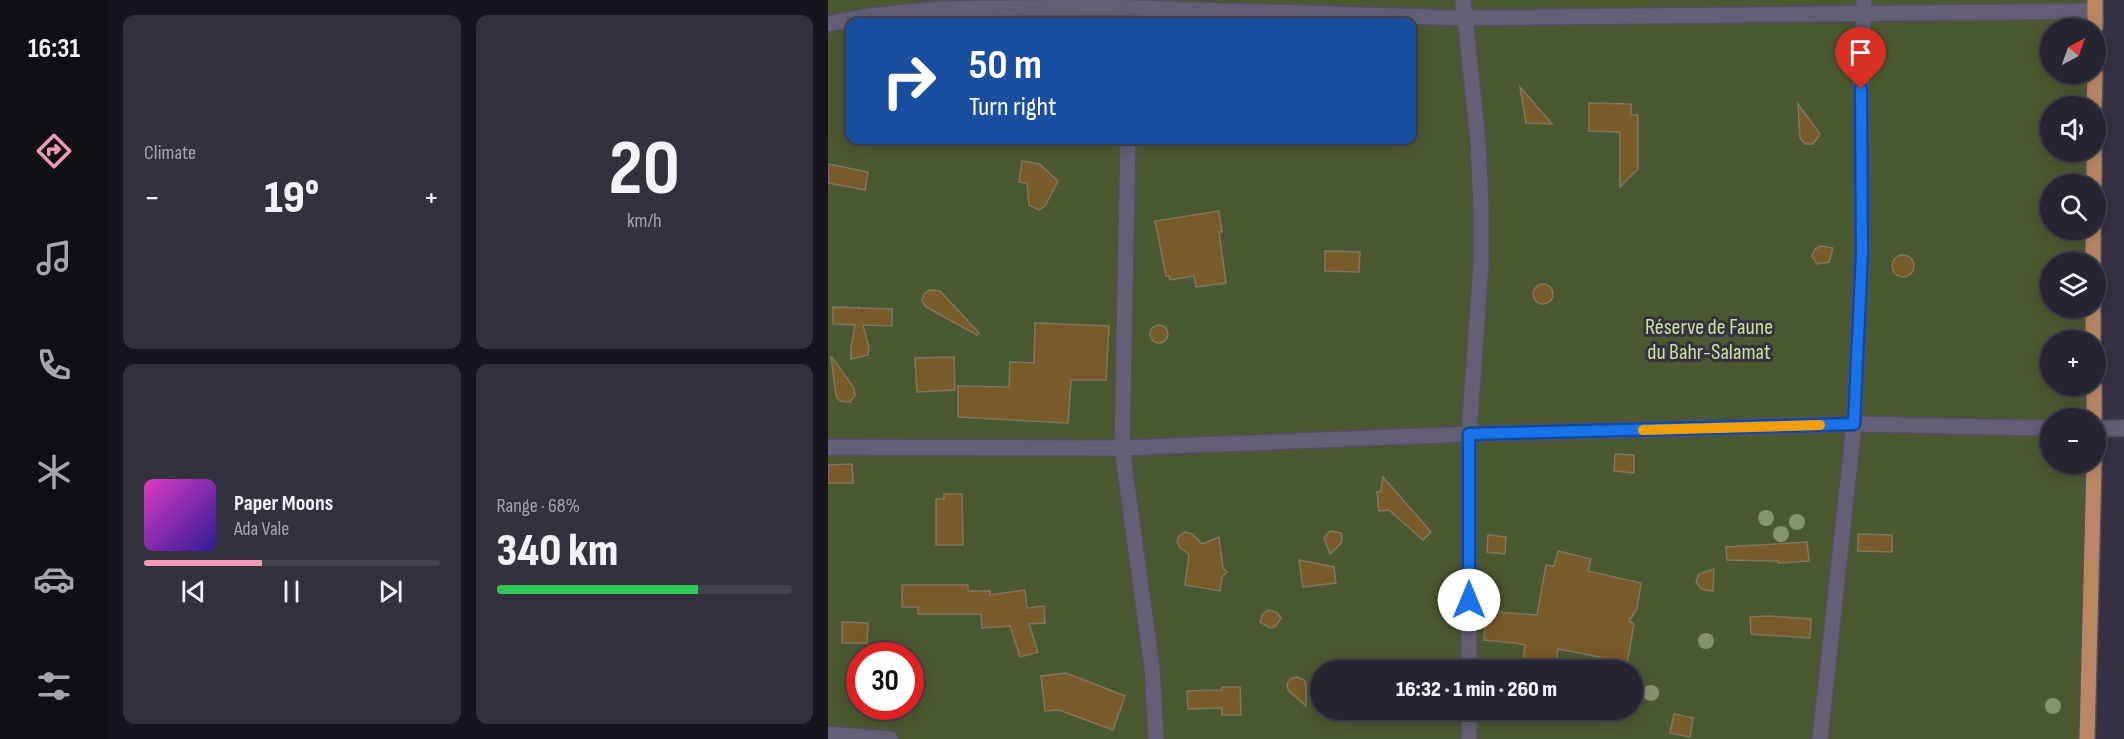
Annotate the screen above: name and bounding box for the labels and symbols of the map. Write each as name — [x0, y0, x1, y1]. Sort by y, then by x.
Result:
north arrow — [2040, 18, 2106, 84]
pin — [1835, 27, 1886, 89]
park label: Réserve de Faune du Bahr-Salamat — [1645, 314, 1773, 366]
position arrow — [1437, 568, 1501, 632]
speed limit sign: 30 — [846, 642, 924, 720]

